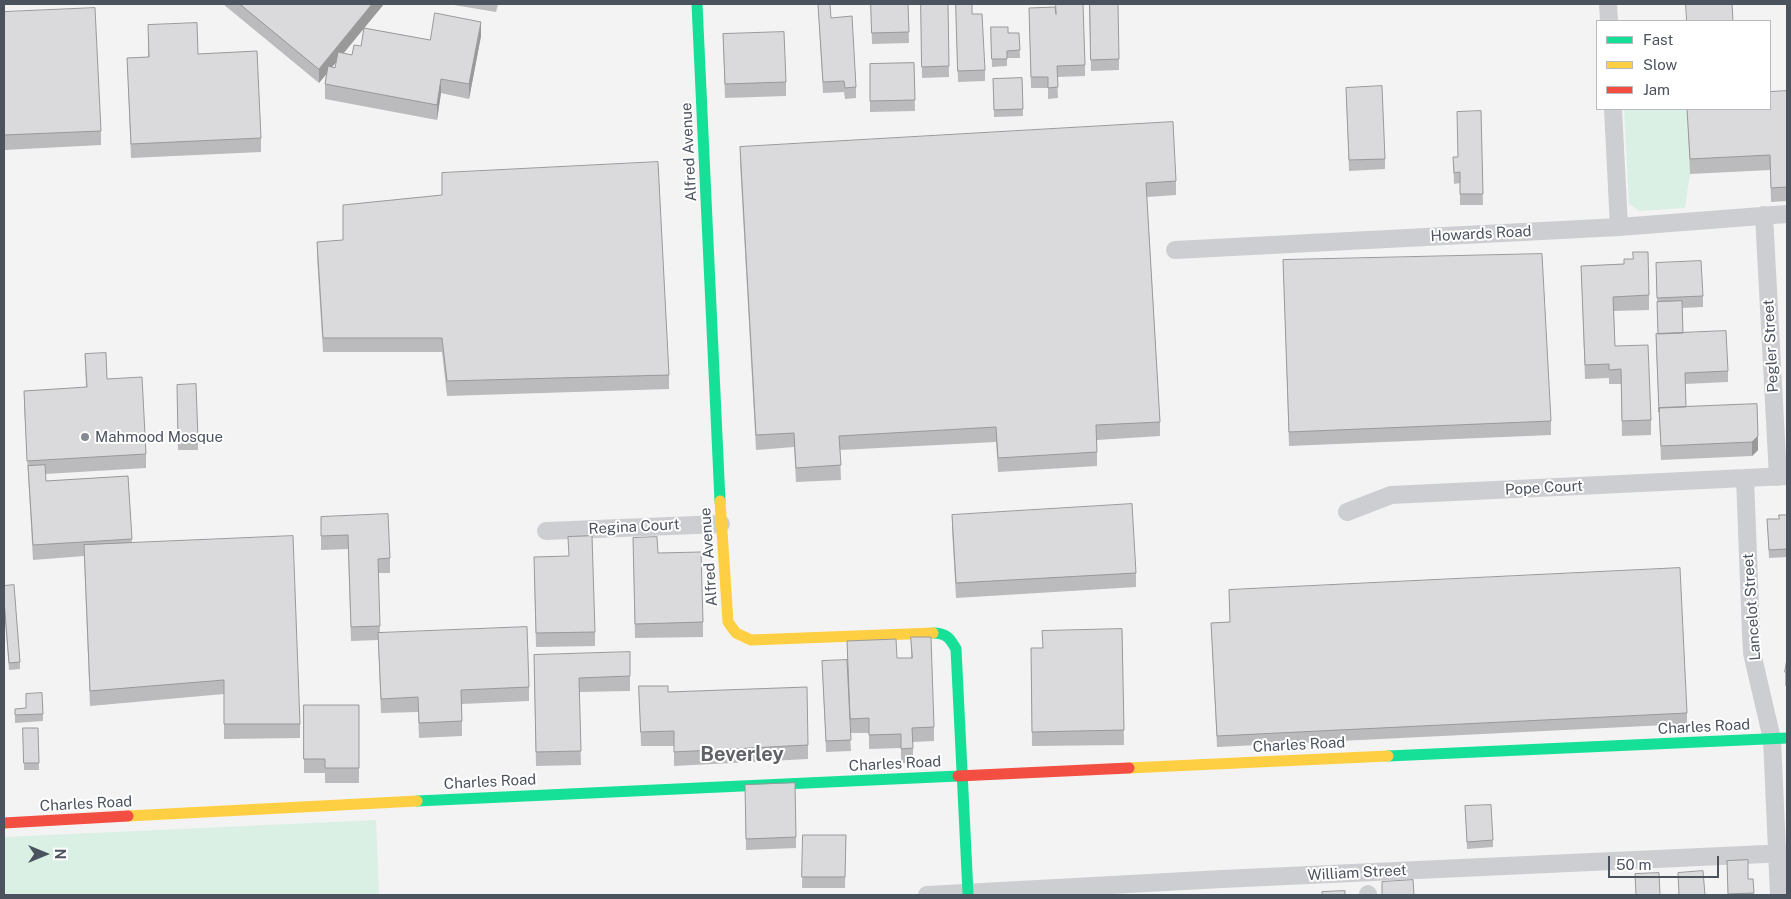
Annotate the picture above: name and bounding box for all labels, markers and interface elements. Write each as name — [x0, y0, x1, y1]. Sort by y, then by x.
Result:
legend — [1596, 20, 1771, 110]
text: Fast — [1643, 31, 1673, 48]
text: Slow — [1643, 56, 1677, 73]
text: Jam — [1643, 81, 1670, 98]
street label: Alfred Avenue — [677, 102, 701, 202]
street label: Howards Road — [1430, 222, 1532, 246]
street label: Pegler Street — [1760, 299, 1782, 393]
place label: Mahmood Mosque — [95, 428, 223, 446]
marker: Mahmood Mosque — [79, 431, 91, 443]
street label: Pope Court — [1505, 477, 1583, 499]
street label: Alfred Avenue — [697, 507, 721, 607]
street label: Regina Court — [588, 516, 680, 538]
street label: Lancelot Street — [1739, 553, 1765, 661]
street label: Charles Road — [1657, 716, 1751, 738]
street label: Charles Road — [1252, 734, 1346, 756]
district label: Beverley — [700, 743, 784, 767]
street label: Charles Road — [848, 753, 942, 775]
street label: Charles Road — [443, 771, 537, 793]
street label: Charles Road — [39, 793, 133, 815]
north arrow — [20, 829, 70, 879]
scale bar — [1611, 846, 1722, 878]
text: N — [52, 849, 68, 859]
text: 50 m — [1616, 856, 1651, 873]
street label: William Street — [1307, 861, 1407, 885]

